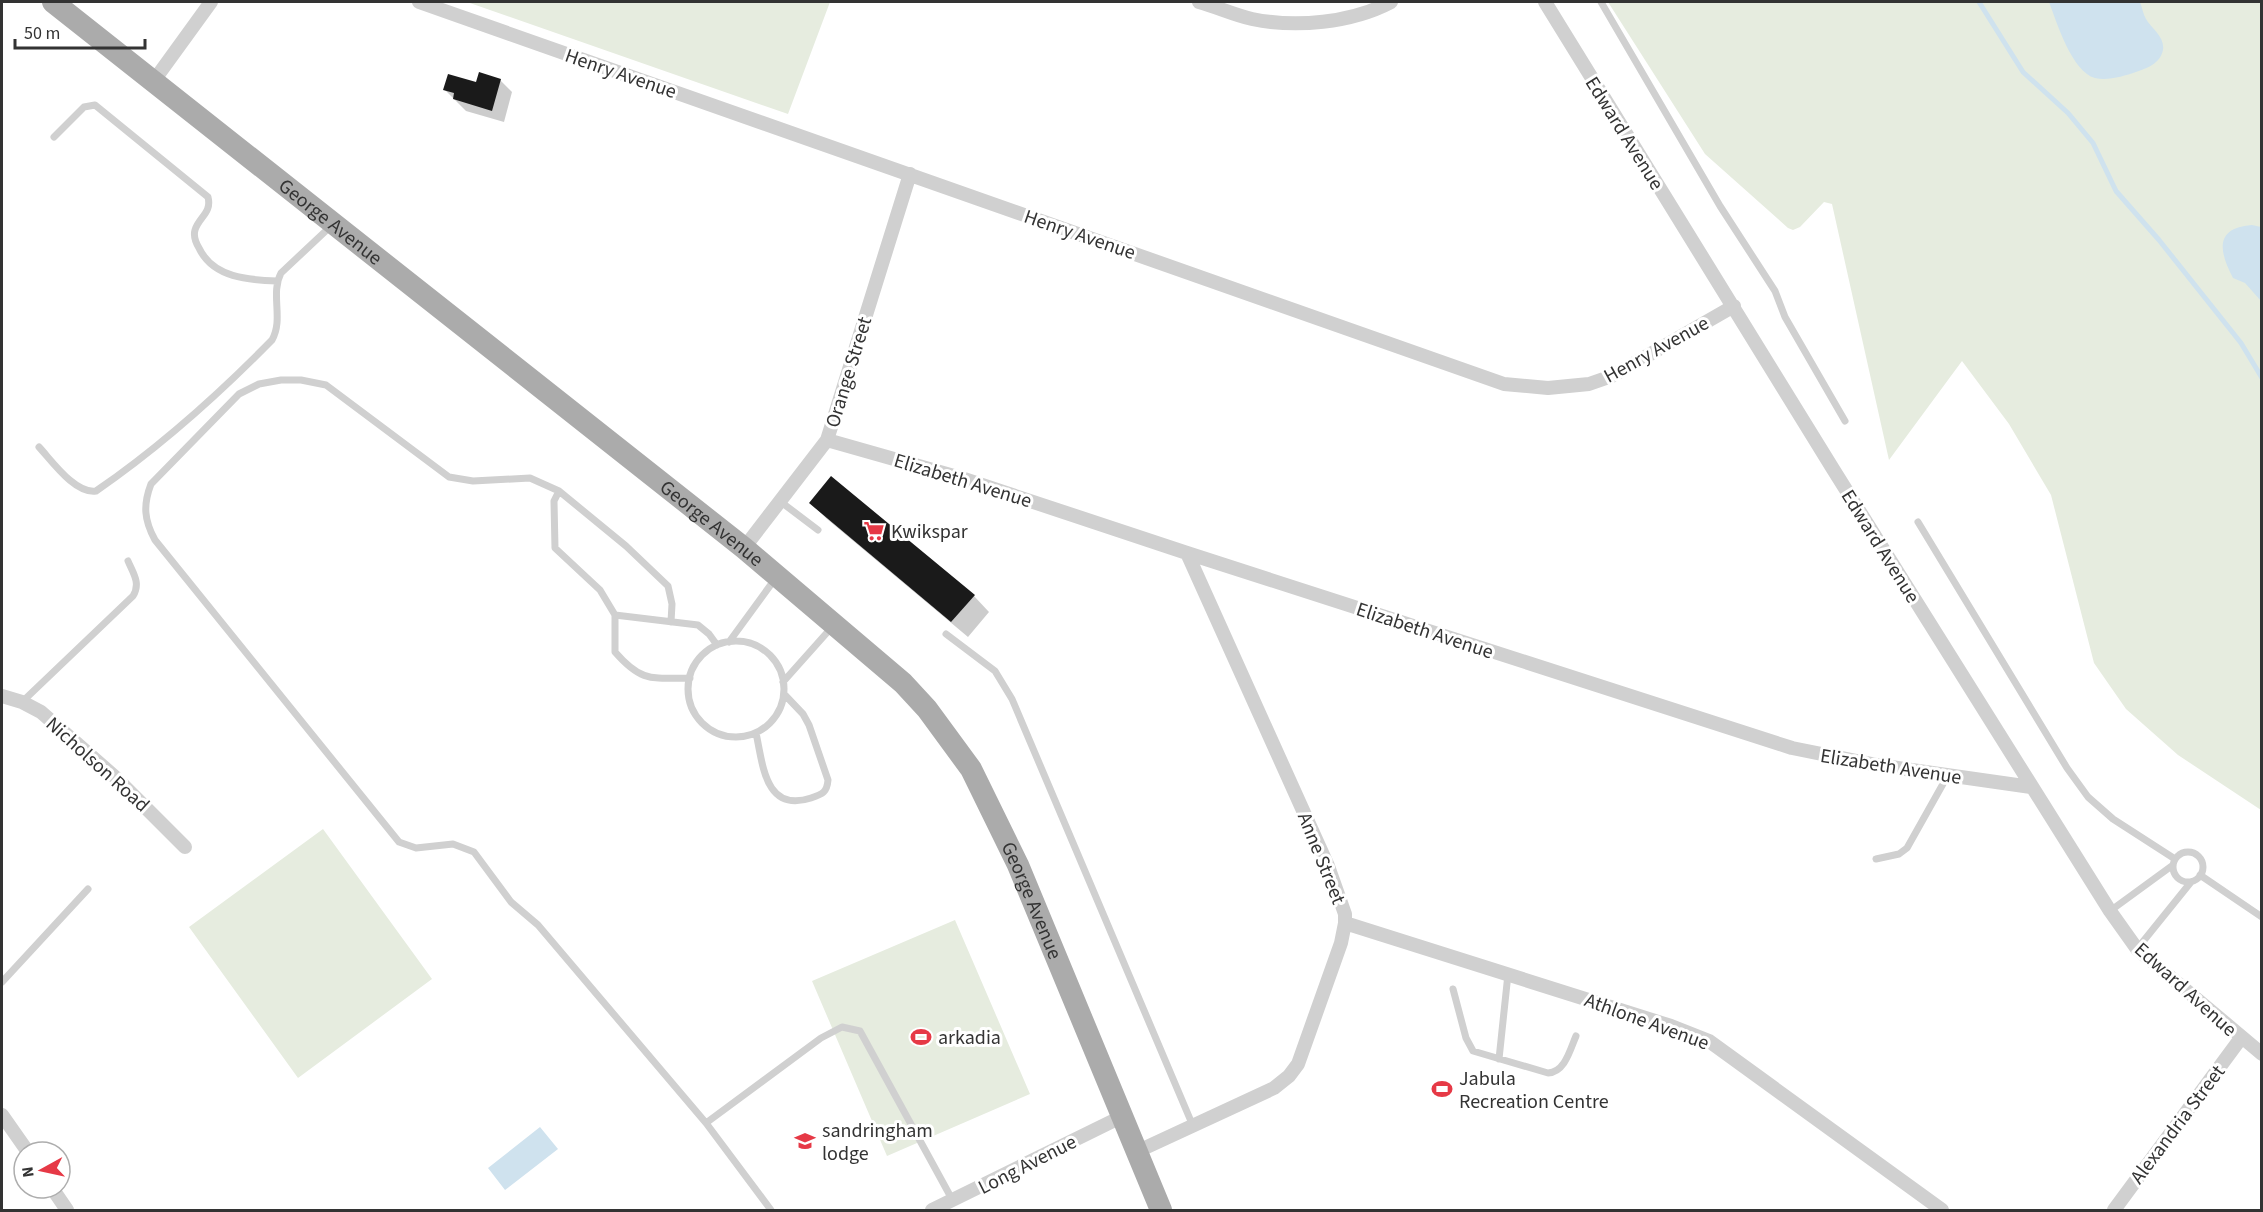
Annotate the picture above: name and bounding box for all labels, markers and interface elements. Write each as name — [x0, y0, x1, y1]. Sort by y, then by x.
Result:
scale bar — [15, 12, 146, 50]
text: 50 m — [24, 21, 60, 46]
street label: Henry Avenue — [561, 42, 680, 106]
street label: Edward Avenue — [1578, 71, 1670, 196]
street label: George Avenue — [272, 172, 388, 272]
street label: Henry Avenue — [1020, 203, 1139, 267]
street label: Henry Avenue — [1599, 309, 1714, 390]
street label: Orange Street — [819, 313, 879, 431]
street label: Elizabeth Avenue — [890, 447, 1035, 515]
street label: George Avenue — [654, 474, 769, 574]
street label: Edward Avenue — [1834, 484, 1926, 609]
place label: Kwikspar — [891, 518, 968, 546]
supermarket icon: Kwikspar — [862, 519, 886, 543]
street label: Elizabeth Avenue — [1352, 596, 1497, 666]
street label: Nicholson Road — [39, 711, 155, 819]
street label: Elizabeth Avenue — [1818, 742, 1964, 792]
street label: Anne Street — [1290, 808, 1352, 909]
street label: George Avenue — [994, 837, 1069, 964]
street label: Edward Avenue — [2128, 936, 2243, 1043]
street label: Athlone Avenue — [1580, 986, 1713, 1057]
place label: arkadia — [938, 1024, 1001, 1052]
sports icon: arkadia — [909, 1025, 933, 1049]
street label: Alexandria Street — [2124, 1059, 2232, 1190]
place label: Jabula Recreation Centre — [1459, 1065, 1609, 1116]
sports icon: Jabula Recreation Centre — [1430, 1077, 1454, 1101]
place label: sandringham lodge — [822, 1117, 933, 1168]
street label: Long Avenue — [973, 1128, 1082, 1202]
school or university icon: sandringham lodge — [793, 1129, 817, 1153]
north arrow — [12, 1140, 72, 1200]
text: N — [17, 1165, 40, 1179]

